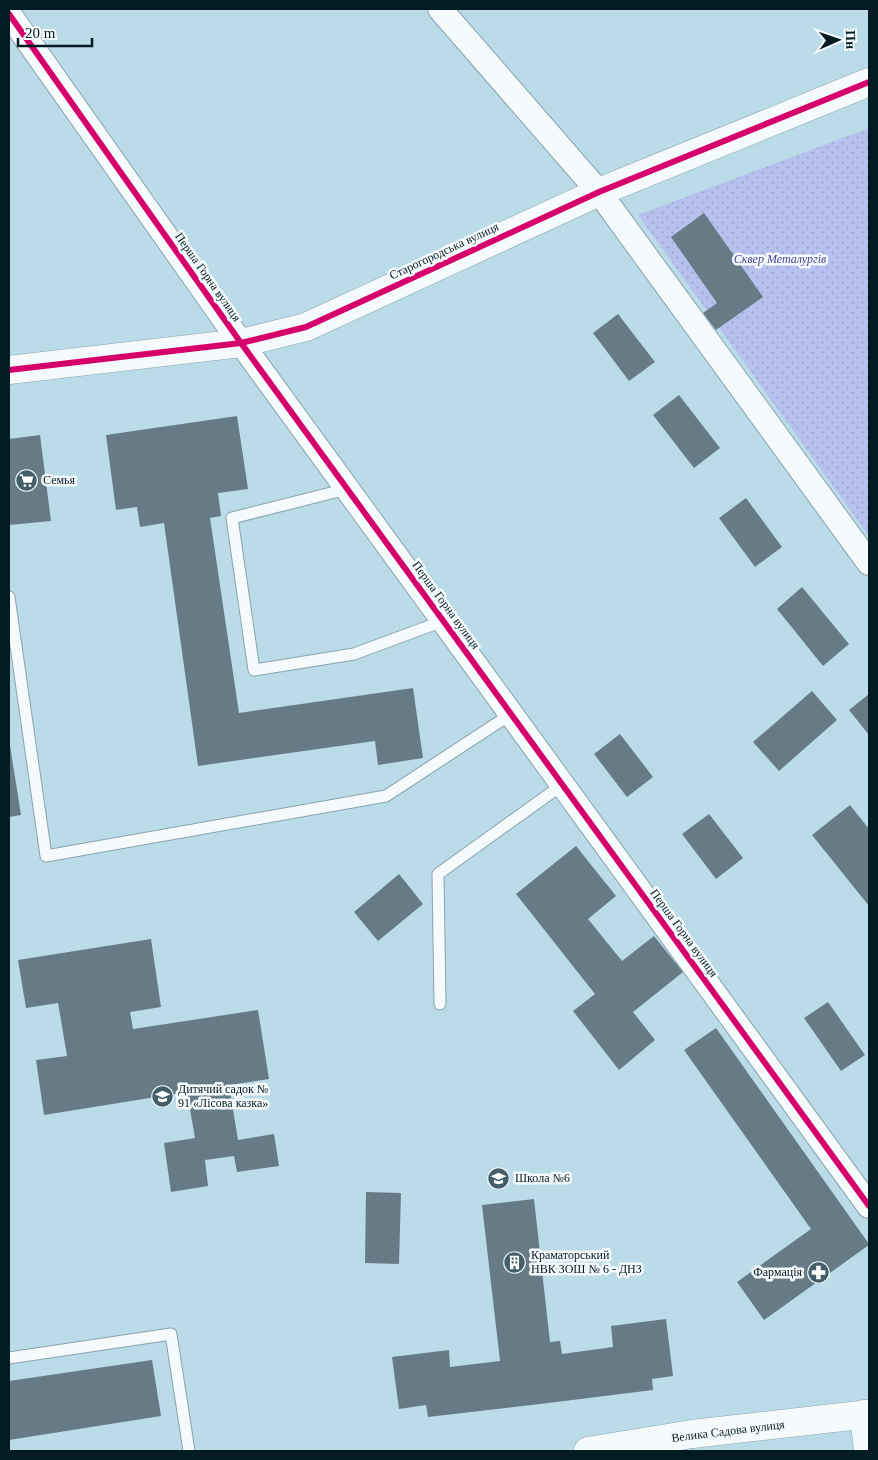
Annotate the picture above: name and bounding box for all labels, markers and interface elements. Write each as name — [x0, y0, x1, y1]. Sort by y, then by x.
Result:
scale bar — [18, 15, 91, 47]
north arrow — [813, 15, 863, 65]
text: 20 m — [25, 25, 56, 41]
text: Пн — [843, 30, 858, 49]
street label: Старогородська вулиця — [387, 219, 501, 282]
street label: Перша Горна вулиця — [172, 230, 244, 325]
park label: Сквер Металургів — [734, 252, 826, 266]
supermarket icon: Семья — [15, 468, 39, 492]
place label: Семья — [43, 473, 76, 487]
street label: Перша Горна вулиця — [409, 558, 483, 652]
street label: Перша Горна вулиця — [647, 886, 721, 980]
place label: Дитячий садок № 91 «Лісова казка» — [178, 1082, 268, 1110]
school or university icon: Дитячий садок № 91 «Лісова казка» — [150, 1084, 174, 1108]
school or university icon: Школа №6 — [487, 1166, 511, 1190]
place label: Школа №6 — [515, 1171, 570, 1185]
place label: Краматорський НВК ЗОШ № 6 - ДНЗ — [531, 1248, 642, 1276]
building icon: Краматорський НВК ЗОШ № 6 - ДНЗ — [503, 1250, 527, 1274]
pharmacy icon: Фармація — [806, 1260, 830, 1284]
place label: Фармація — [753, 1265, 802, 1279]
street label: Велика Садова вулиця — [671, 1417, 786, 1445]

